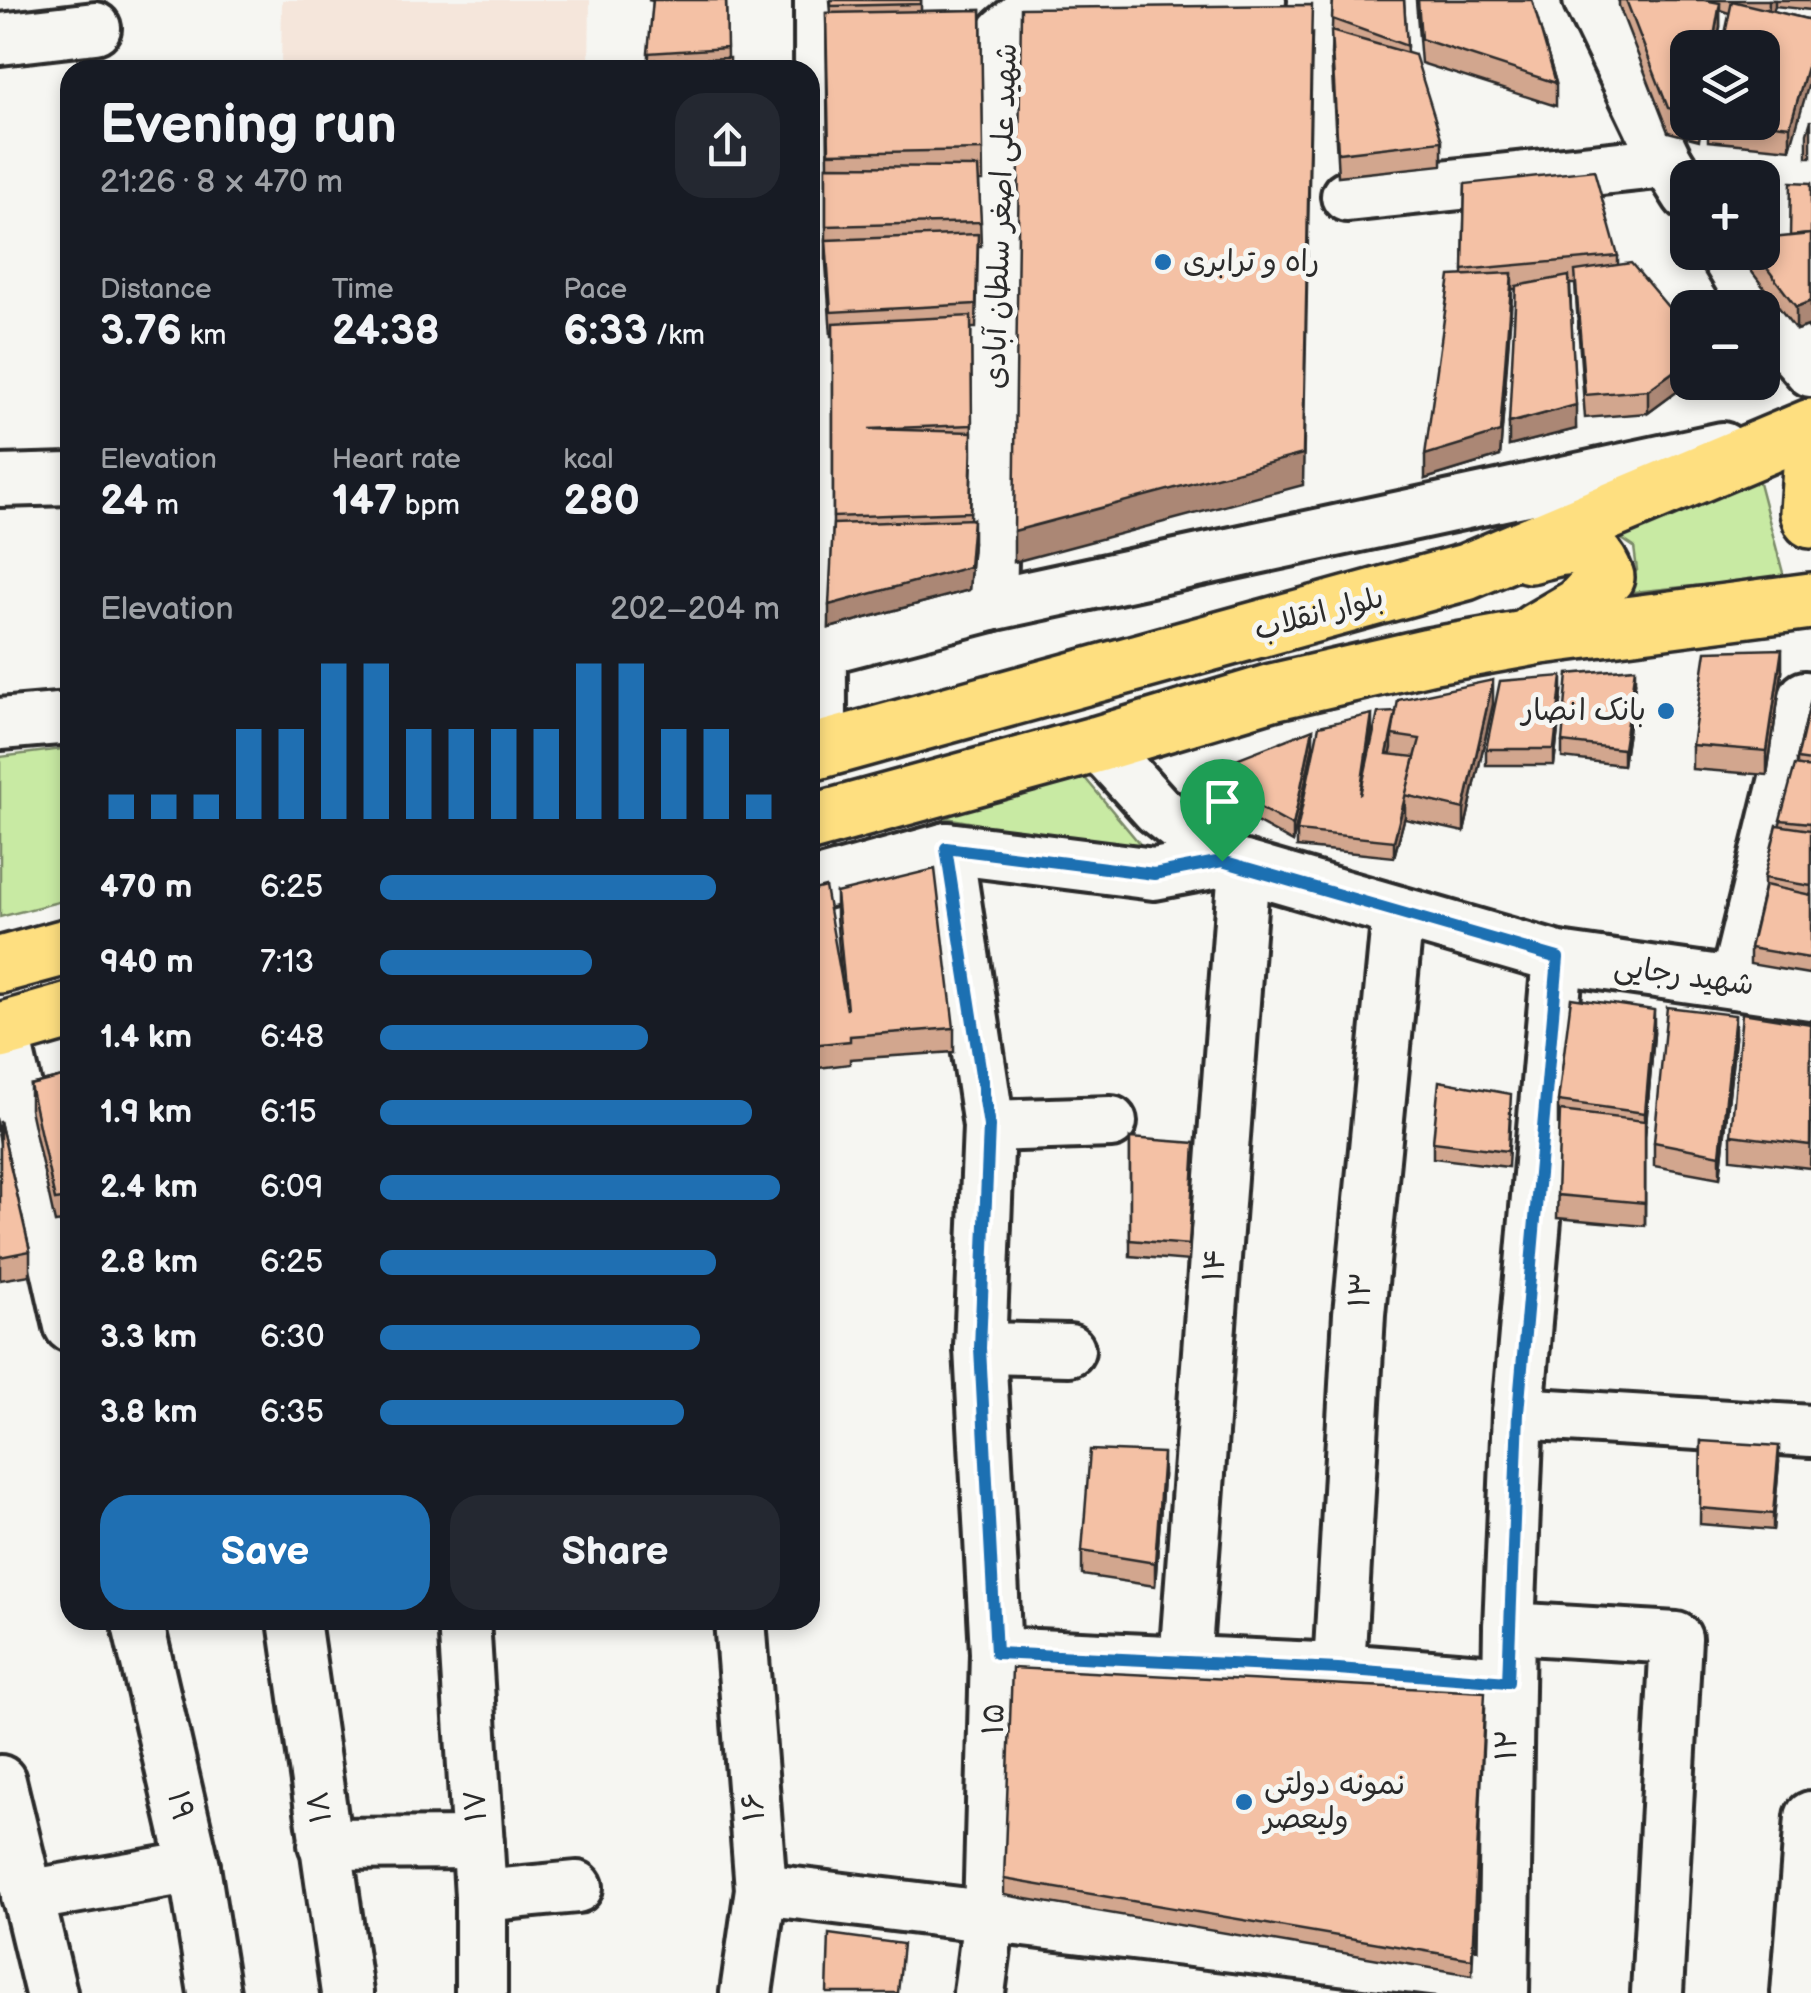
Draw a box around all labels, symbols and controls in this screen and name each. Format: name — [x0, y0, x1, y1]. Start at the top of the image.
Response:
map controls — [1670, 30, 1780, 400]
button: layers — [1670, 30, 1780, 140]
street label: شهید علی اصغر سلطان آبادی — [977, 42, 1025, 390]
text: Evening run — [100, 92, 397, 159]
button: share — [675, 93, 780, 198]
button: + — [1670, 160, 1780, 270]
text: 21:26 · 8 × 470 m — [100, 163, 343, 202]
place label: راه و ترابری — [1183, 244, 1319, 280]
marker: راه و ترابری — [1152, 251, 1174, 273]
text: Distance — [100, 273, 212, 306]
text: Time — [332, 273, 394, 306]
text: Pace — [563, 273, 627, 306]
button: − — [1670, 290, 1780, 400]
text: 3.76 — [100, 306, 182, 357]
text: 24:38 — [332, 306, 440, 357]
text: 6:33 — [563, 306, 648, 357]
text: km — [182, 319, 227, 352]
text: /km — [648, 319, 705, 352]
text: Elevation — [100, 443, 217, 476]
text: Heart rate — [332, 443, 461, 476]
text: kcal — [563, 443, 614, 476]
text: 24 — [100, 476, 148, 527]
text: 147 — [332, 476, 397, 527]
text: 280 — [563, 476, 640, 527]
text: m — [148, 489, 179, 522]
text: bpm — [397, 489, 460, 522]
street label: بلوار انقلاب — [1250, 579, 1388, 649]
text: Elevation — [100, 590, 233, 629]
text: 202–204 m — [610, 590, 780, 629]
place label: بانک انصار — [1519, 693, 1646, 729]
marker: بانک انصار — [1655, 700, 1677, 722]
pin — [1180, 759, 1265, 862]
icon: arrive — [1195, 774, 1250, 829]
text: 470 m — [100, 868, 192, 907]
text: 6:25 — [260, 868, 323, 907]
text: 940 m — [100, 943, 193, 982]
text: 7:13 — [260, 943, 314, 982]
street label: شهید رجایی — [1612, 948, 1756, 1004]
text: 1.4 km — [100, 1018, 192, 1057]
text: 6:48 — [260, 1018, 324, 1057]
text: 1.9 km — [100, 1093, 192, 1132]
text: 6:15 — [260, 1093, 317, 1132]
text: 2.4 km — [100, 1168, 198, 1207]
text: 6:09 — [260, 1168, 323, 1207]
text: 2.8 km — [100, 1243, 198, 1282]
text: 6:25 — [260, 1243, 323, 1282]
street label: ۱۴ — [1196, 1247, 1234, 1283]
street label: ۱۳ — [1342, 1271, 1380, 1309]
text: 3.3 km — [100, 1318, 197, 1357]
text: 6:30 — [260, 1318, 325, 1357]
text: 3.8 km — [100, 1393, 198, 1432]
text: 6:35 — [260, 1393, 324, 1432]
button: Save — [100, 1495, 430, 1610]
button: Share — [450, 1495, 780, 1610]
street label: ۱۵ — [975, 1703, 1013, 1735]
street label: ۱۲ — [1489, 1729, 1525, 1761]
place label: نمونه دولتی ولیعصر — [1261, 1767, 1407, 1837]
street label: ۱۹ — [159, 1787, 201, 1825]
street label: ۱۸ — [300, 1789, 340, 1825]
street label: ۱۷ — [457, 1789, 495, 1823]
street label: ۱۶ — [735, 1791, 773, 1823]
marker: نمونه دولتی ولیعصر — [1233, 1791, 1255, 1813]

